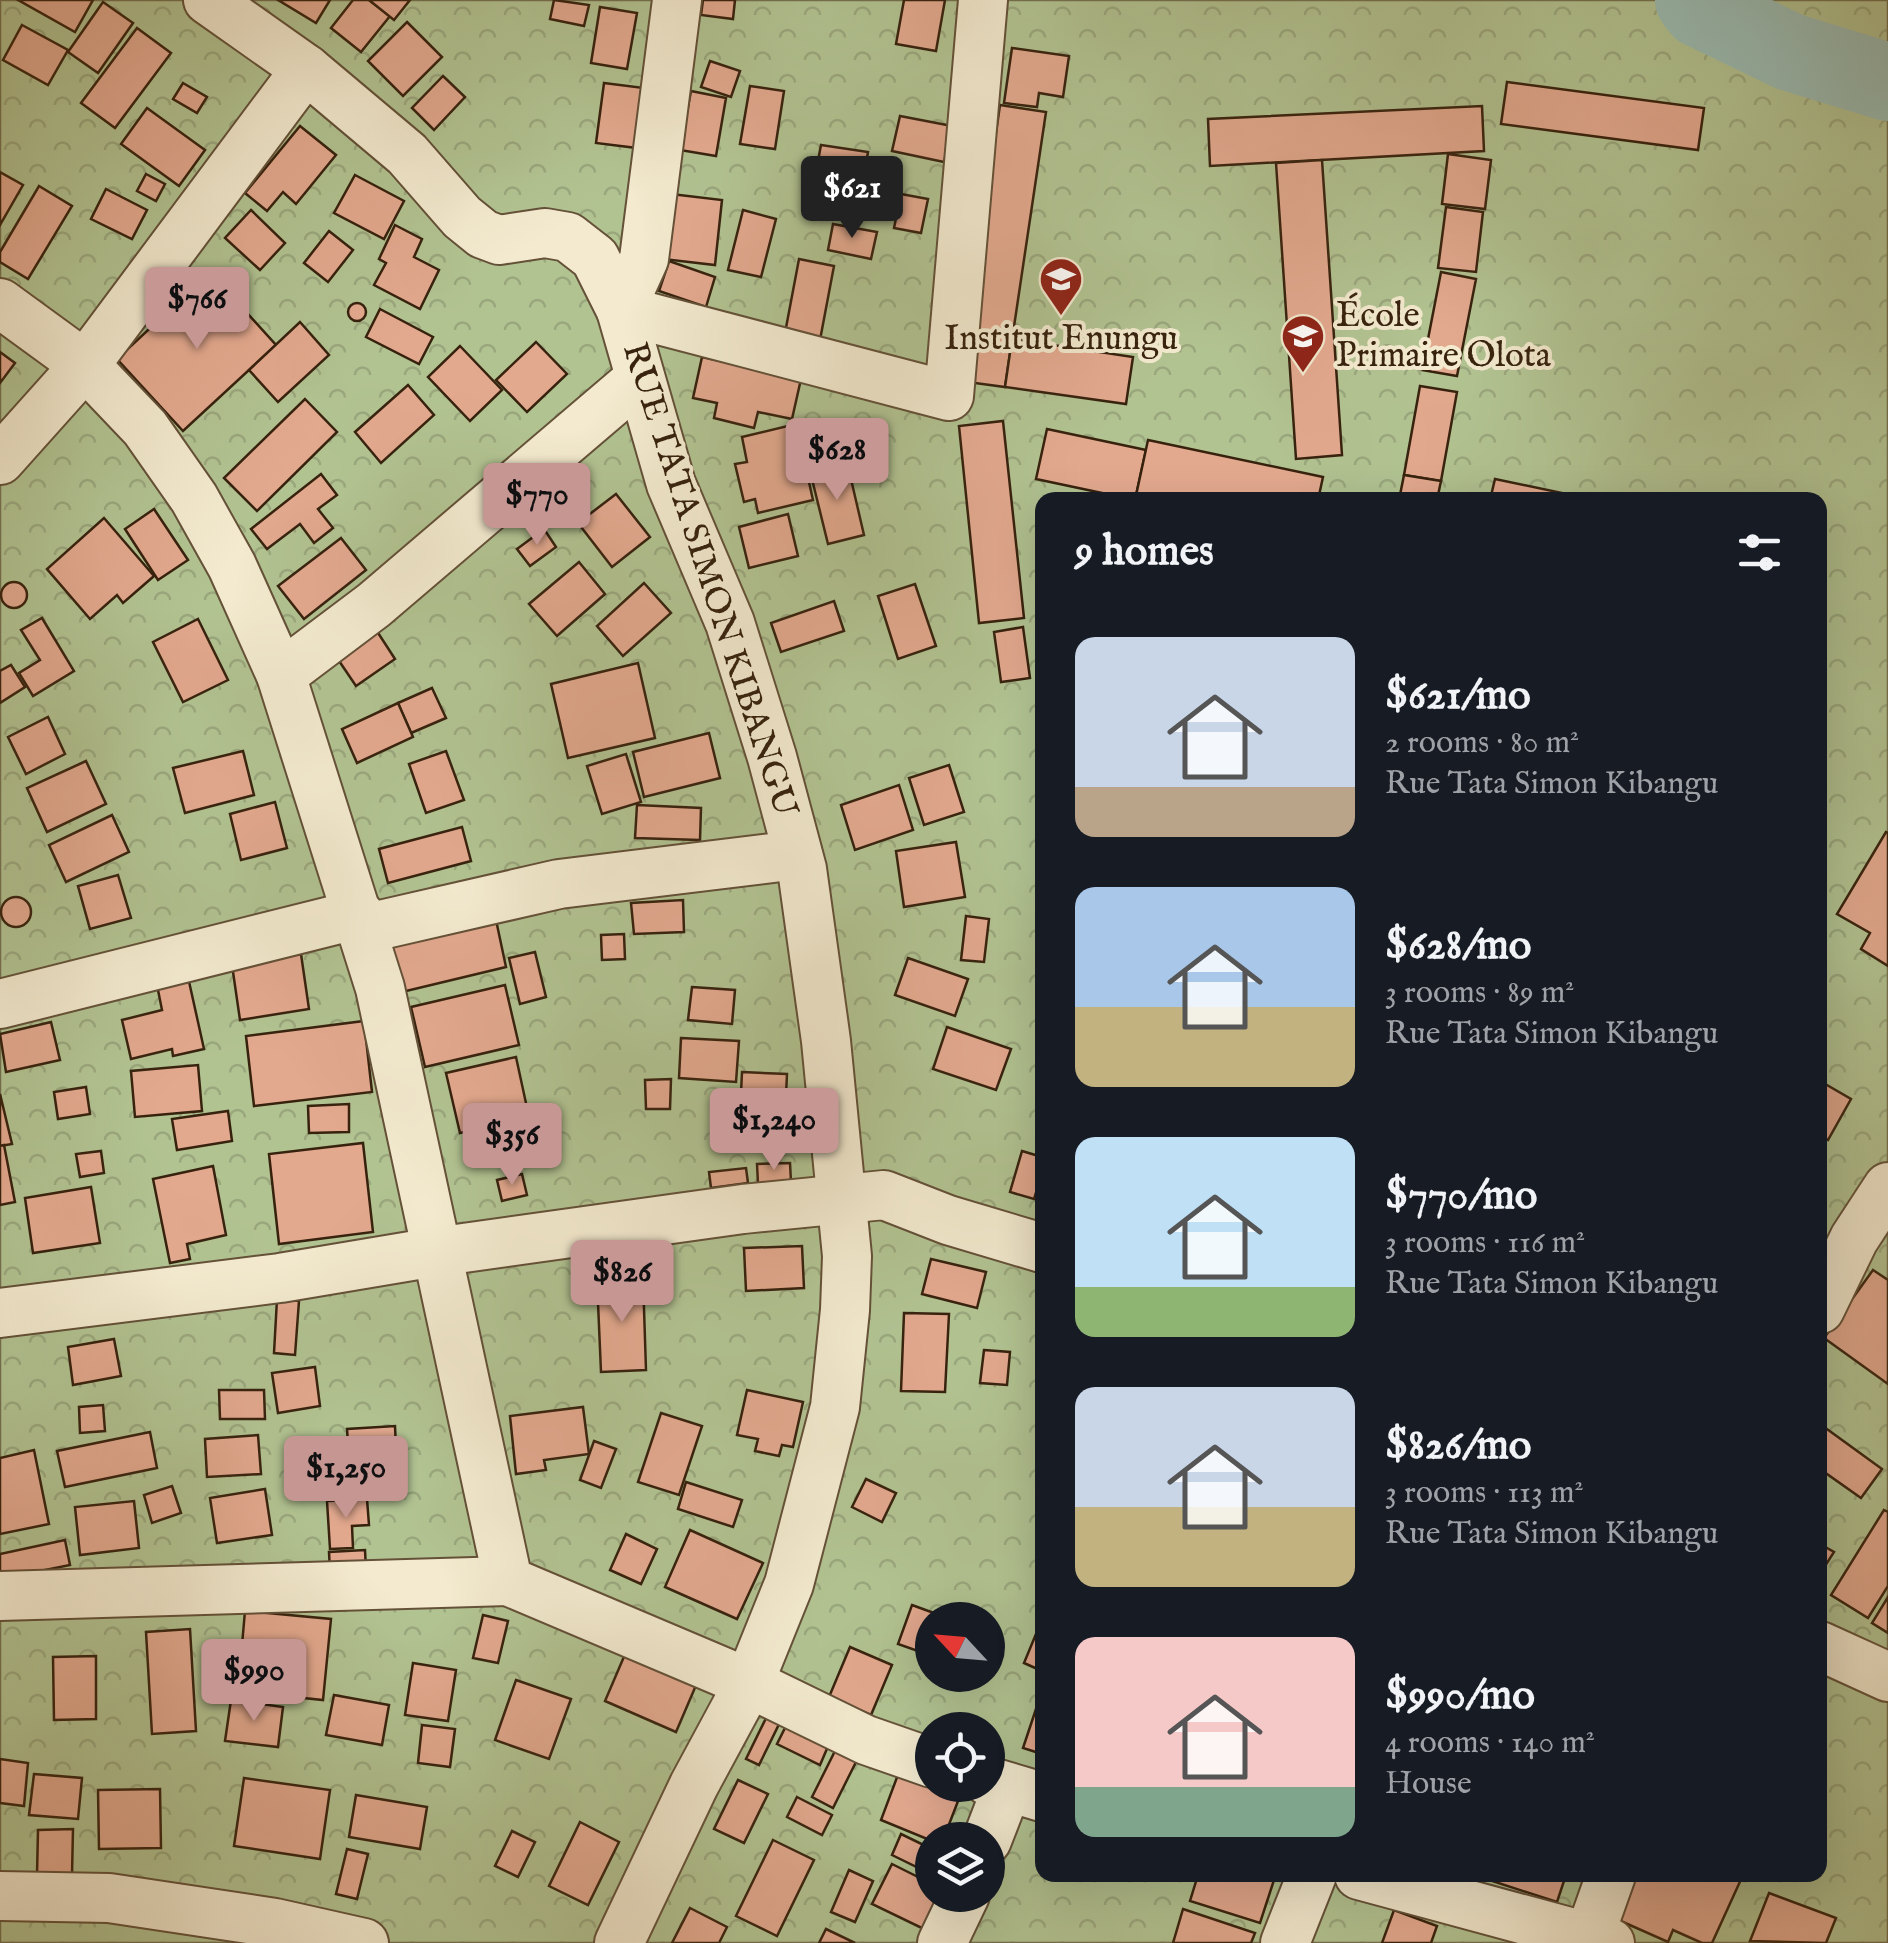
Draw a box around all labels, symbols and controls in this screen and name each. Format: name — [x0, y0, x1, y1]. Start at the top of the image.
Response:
pin: $621 — [793, 156, 911, 241]
text: $621 — [823, 168, 881, 209]
school or university icon: Institut Enungu — [1038, 256, 1084, 317]
pin: $766 — [138, 267, 256, 352]
text: $766 — [167, 279, 227, 320]
place label: École Primaire Olota — [1336, 292, 1552, 379]
school or university icon: École Primaire Olota — [1280, 313, 1326, 374]
place label: Institut Enungu — [944, 317, 1178, 362]
street label: RUE TATA SIMON KIBANGU — [611, 337, 807, 823]
pin: $628 — [778, 418, 896, 503]
text: $628 — [808, 430, 866, 471]
pin: $770 — [478, 463, 596, 548]
text: $770 — [505, 475, 569, 516]
icon: filters — [1732, 525, 1787, 580]
text: 9 homes — [1075, 526, 1214, 579]
text: $621/mo — [1385, 670, 1531, 723]
icon: home — [1155, 677, 1275, 797]
text: 2 rooms · 80 m² — [1385, 723, 1579, 764]
text: Rue Tata Simon Kibangu — [1385, 764, 1718, 805]
text: $628/mo — [1385, 920, 1531, 973]
icon: home — [1155, 927, 1275, 1047]
text: 3 rooms · 89 m² — [1385, 973, 1574, 1014]
text: Rue Tata Simon Kibangu — [1385, 1014, 1718, 1055]
pin: $1,240 — [693, 1088, 855, 1173]
text: $1,240 — [732, 1100, 816, 1141]
pin: $356 — [453, 1103, 571, 1188]
text: $356 — [485, 1115, 539, 1156]
text: $770/mo — [1385, 1170, 1537, 1223]
icon: home — [1155, 1177, 1275, 1297]
text: 3 rooms · 116 m² — [1385, 1223, 1585, 1264]
pin: $826 — [563, 1240, 681, 1325]
text: $826 — [593, 1252, 651, 1293]
text: Rue Tata Simon Kibangu — [1385, 1264, 1718, 1305]
text: $826/mo — [1385, 1420, 1531, 1473]
icon: home — [1155, 1427, 1275, 1547]
pin: $1,250 — [265, 1436, 427, 1521]
text: $1,250 — [306, 1448, 386, 1489]
text: 3 rooms · 113 m² — [1385, 1473, 1584, 1514]
text: Rue Tata Simon Kibangu — [1385, 1514, 1718, 1555]
north arrow — [915, 1602, 1005, 1692]
map controls — [915, 1602, 1005, 1912]
pin: $990 — [195, 1639, 313, 1724]
text: $990 — [223, 1651, 285, 1692]
text: $990/mo — [1385, 1670, 1535, 1723]
icon: home — [1155, 1677, 1275, 1797]
button: locate — [915, 1712, 1005, 1802]
text: 4 rooms · 140 m² — [1385, 1723, 1595, 1764]
text: House — [1385, 1764, 1472, 1805]
button: layers — [915, 1822, 1005, 1912]

